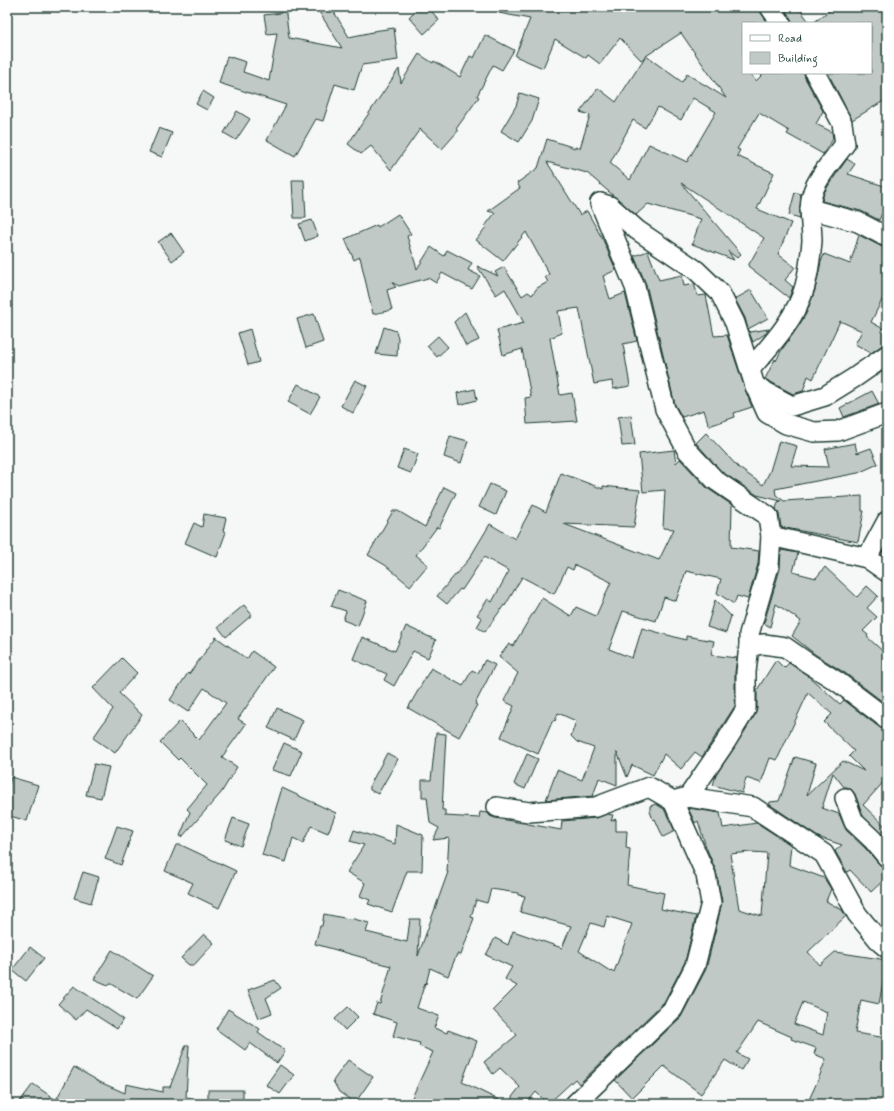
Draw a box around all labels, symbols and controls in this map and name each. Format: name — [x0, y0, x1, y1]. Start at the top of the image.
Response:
legend — [742, 22, 872, 74]
text: Road — [778, 31, 802, 47]
text: Building — [778, 51, 818, 68]

